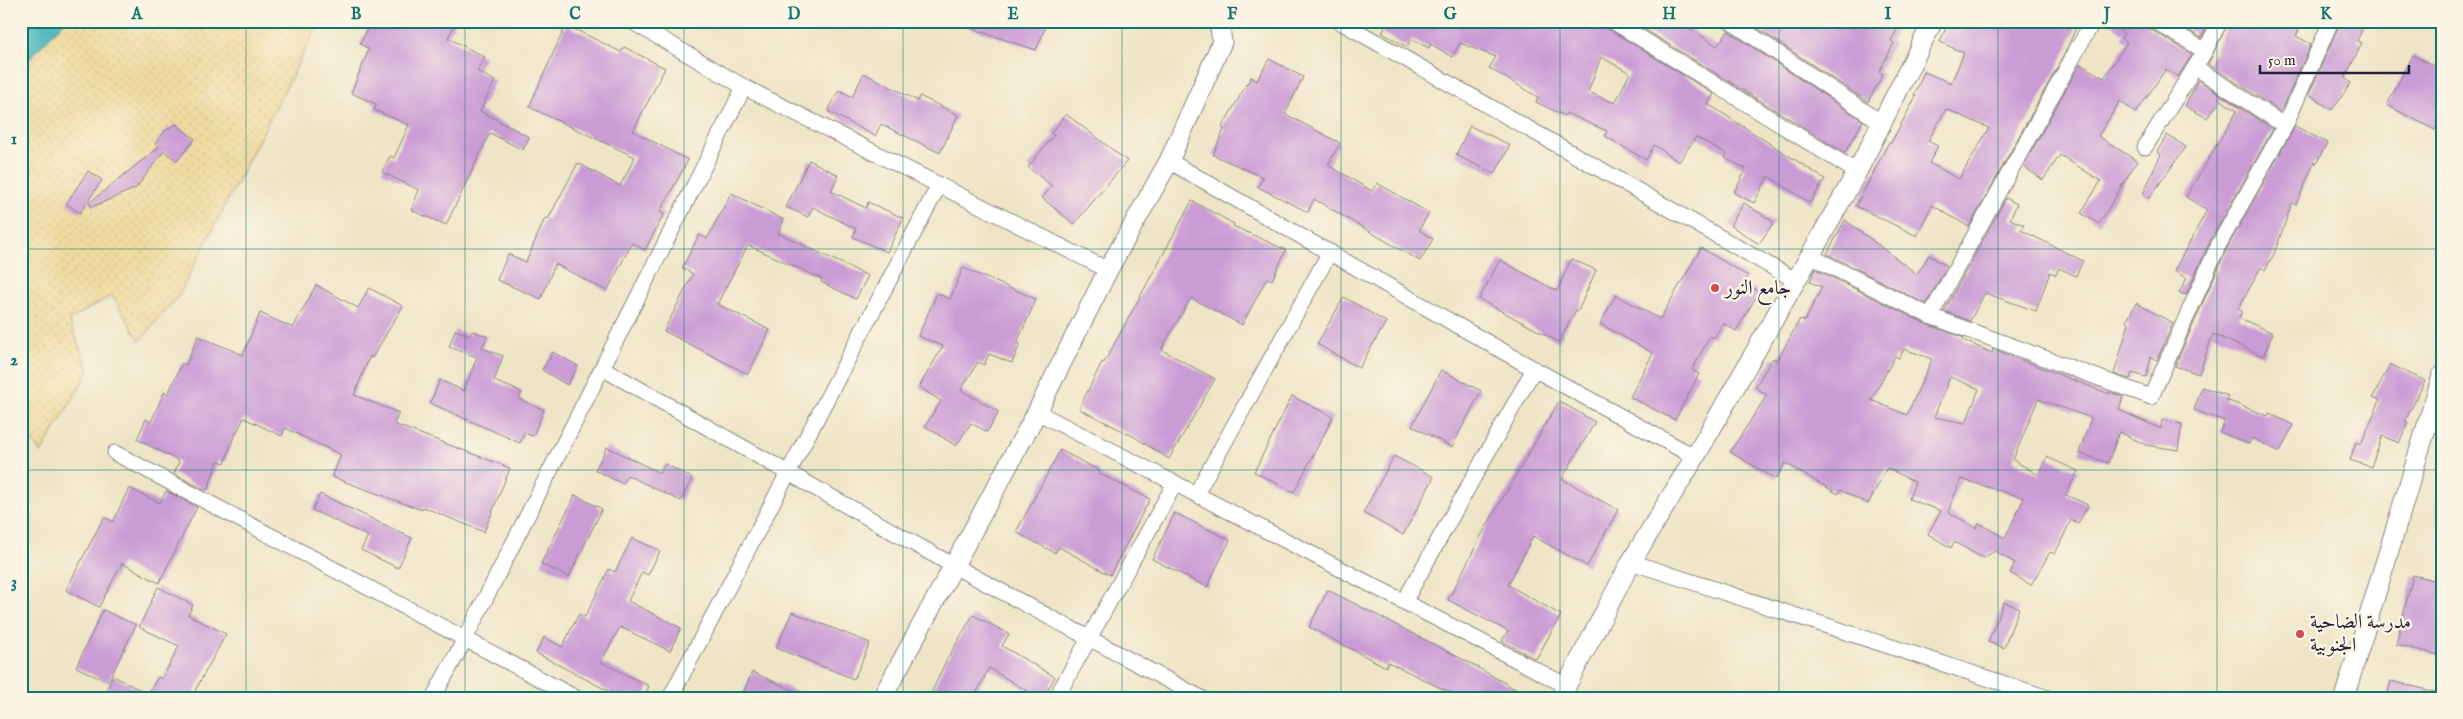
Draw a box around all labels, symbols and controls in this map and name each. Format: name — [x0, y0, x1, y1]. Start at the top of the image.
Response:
text: A — [131, 5, 144, 25]
text: B — [351, 5, 362, 25]
text: C — [569, 5, 581, 25]
text: D — [788, 5, 801, 25]
text: E — [1007, 5, 1019, 25]
text: F — [1227, 5, 1238, 25]
text: G — [1444, 5, 1457, 25]
text: H — [1662, 5, 1676, 25]
text: I — [1885, 5, 1892, 25]
text: J — [2102, 5, 2111, 25]
text: K — [2320, 5, 2333, 25]
scale bar — [2260, 42, 2409, 74]
text: 50 m — [2268, 51, 2296, 70]
text: 1 — [11, 130, 17, 150]
place label: جامع النور — [1723, 276, 1791, 305]
marker: جامع النور — [1709, 282, 1721, 294]
text: 2 — [10, 351, 18, 371]
text: 3 — [11, 573, 17, 593]
place label: مدرسة الضاحية الجنوبية — [2310, 610, 2411, 658]
marker: مدرسة الضاحية الجنوبية — [2294, 628, 2306, 640]

